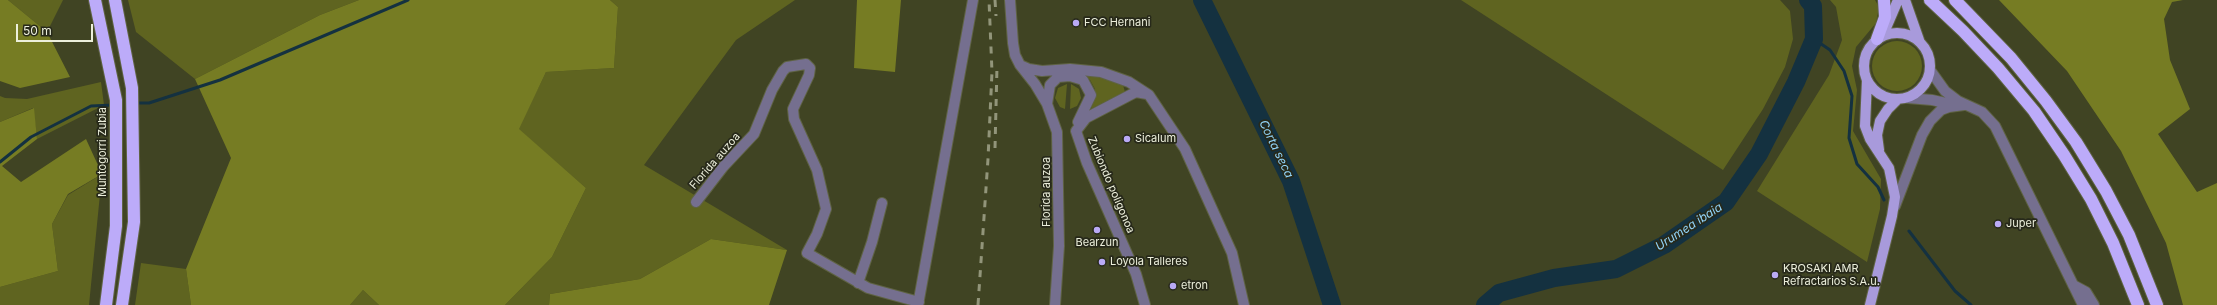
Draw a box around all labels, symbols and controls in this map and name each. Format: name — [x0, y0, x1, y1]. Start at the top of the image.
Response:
scale bar — [18, 16, 95, 42]
place label: FCC Hernani — [1084, 16, 1150, 30]
marker: FCC Hernani — [1071, 18, 1081, 28]
text: 50 m — [23, 23, 52, 38]
street label: Muntogorri Zubia — [96, 107, 110, 197]
water label: Corta seca — [1256, 118, 1296, 180]
street label: Florida auzoa — [687, 130, 743, 192]
place label: Sicalum — [1135, 132, 1176, 146]
marker: Sicalum — [1122, 134, 1132, 144]
street label: Zubiondo poligonoa — [1085, 135, 1137, 235]
street label: Florida auzoa — [1040, 157, 1054, 227]
water label: Urumea ibaia — [1653, 200, 1725, 254]
place label: Juper — [2006, 217, 2036, 231]
marker: Juper — [1993, 219, 2003, 229]
marker: Bearzun — [1092, 225, 1102, 235]
place label: Bearzun — [1075, 236, 1119, 250]
place label: Loyola Talleres — [1110, 255, 1187, 269]
marker: Loyola Talleres — [1097, 257, 1107, 267]
place label: KROSAKI AMR Refractarios S.A.u. — [1783, 262, 1880, 288]
marker: KROSAKI AMR Refractarios S.A.u. — [1770, 270, 1780, 280]
place label: etron — [1181, 279, 1208, 293]
marker: etron — [1168, 281, 1178, 291]

